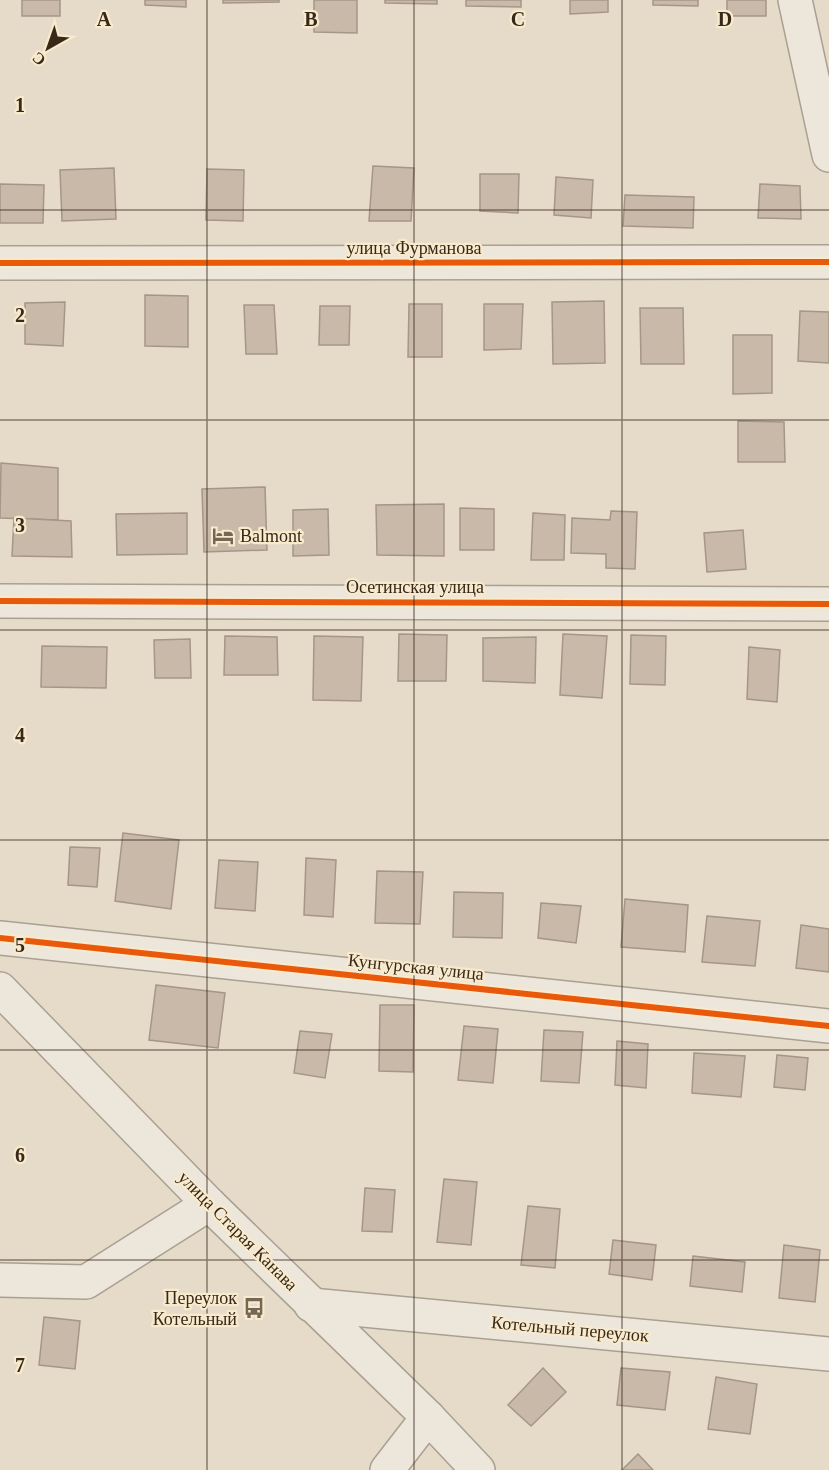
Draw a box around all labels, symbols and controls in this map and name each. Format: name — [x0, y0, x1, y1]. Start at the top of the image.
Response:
text: A — [97, 8, 112, 30]
text: B — [304, 8, 318, 30]
text: C — [511, 8, 525, 30]
text: D — [718, 8, 732, 30]
north arrow — [18, 18, 78, 78]
text: С — [29, 49, 49, 69]
text: 1 — [15, 94, 25, 116]
street label: улица Фурманова — [346, 238, 482, 258]
text: 2 — [15, 304, 25, 326]
text: 3 — [15, 514, 25, 536]
hotel icon: Balmont — [211, 524, 235, 548]
place label: Balmont — [240, 526, 302, 546]
street label: Осетинская улица — [346, 577, 484, 597]
text: 4 — [15, 724, 25, 746]
text: 5 — [15, 934, 25, 956]
street label: Кунгурская улица — [347, 950, 485, 984]
text: 6 — [15, 1144, 25, 1166]
street label: улица Старая Канава — [174, 1167, 302, 1295]
place label: Переулок Котельный — [153, 1288, 237, 1329]
bus stop icon: Переулок Котельный — [242, 1296, 266, 1320]
street label: Котельный переулок — [490, 1312, 650, 1346]
text: 7 — [15, 1354, 25, 1376]

